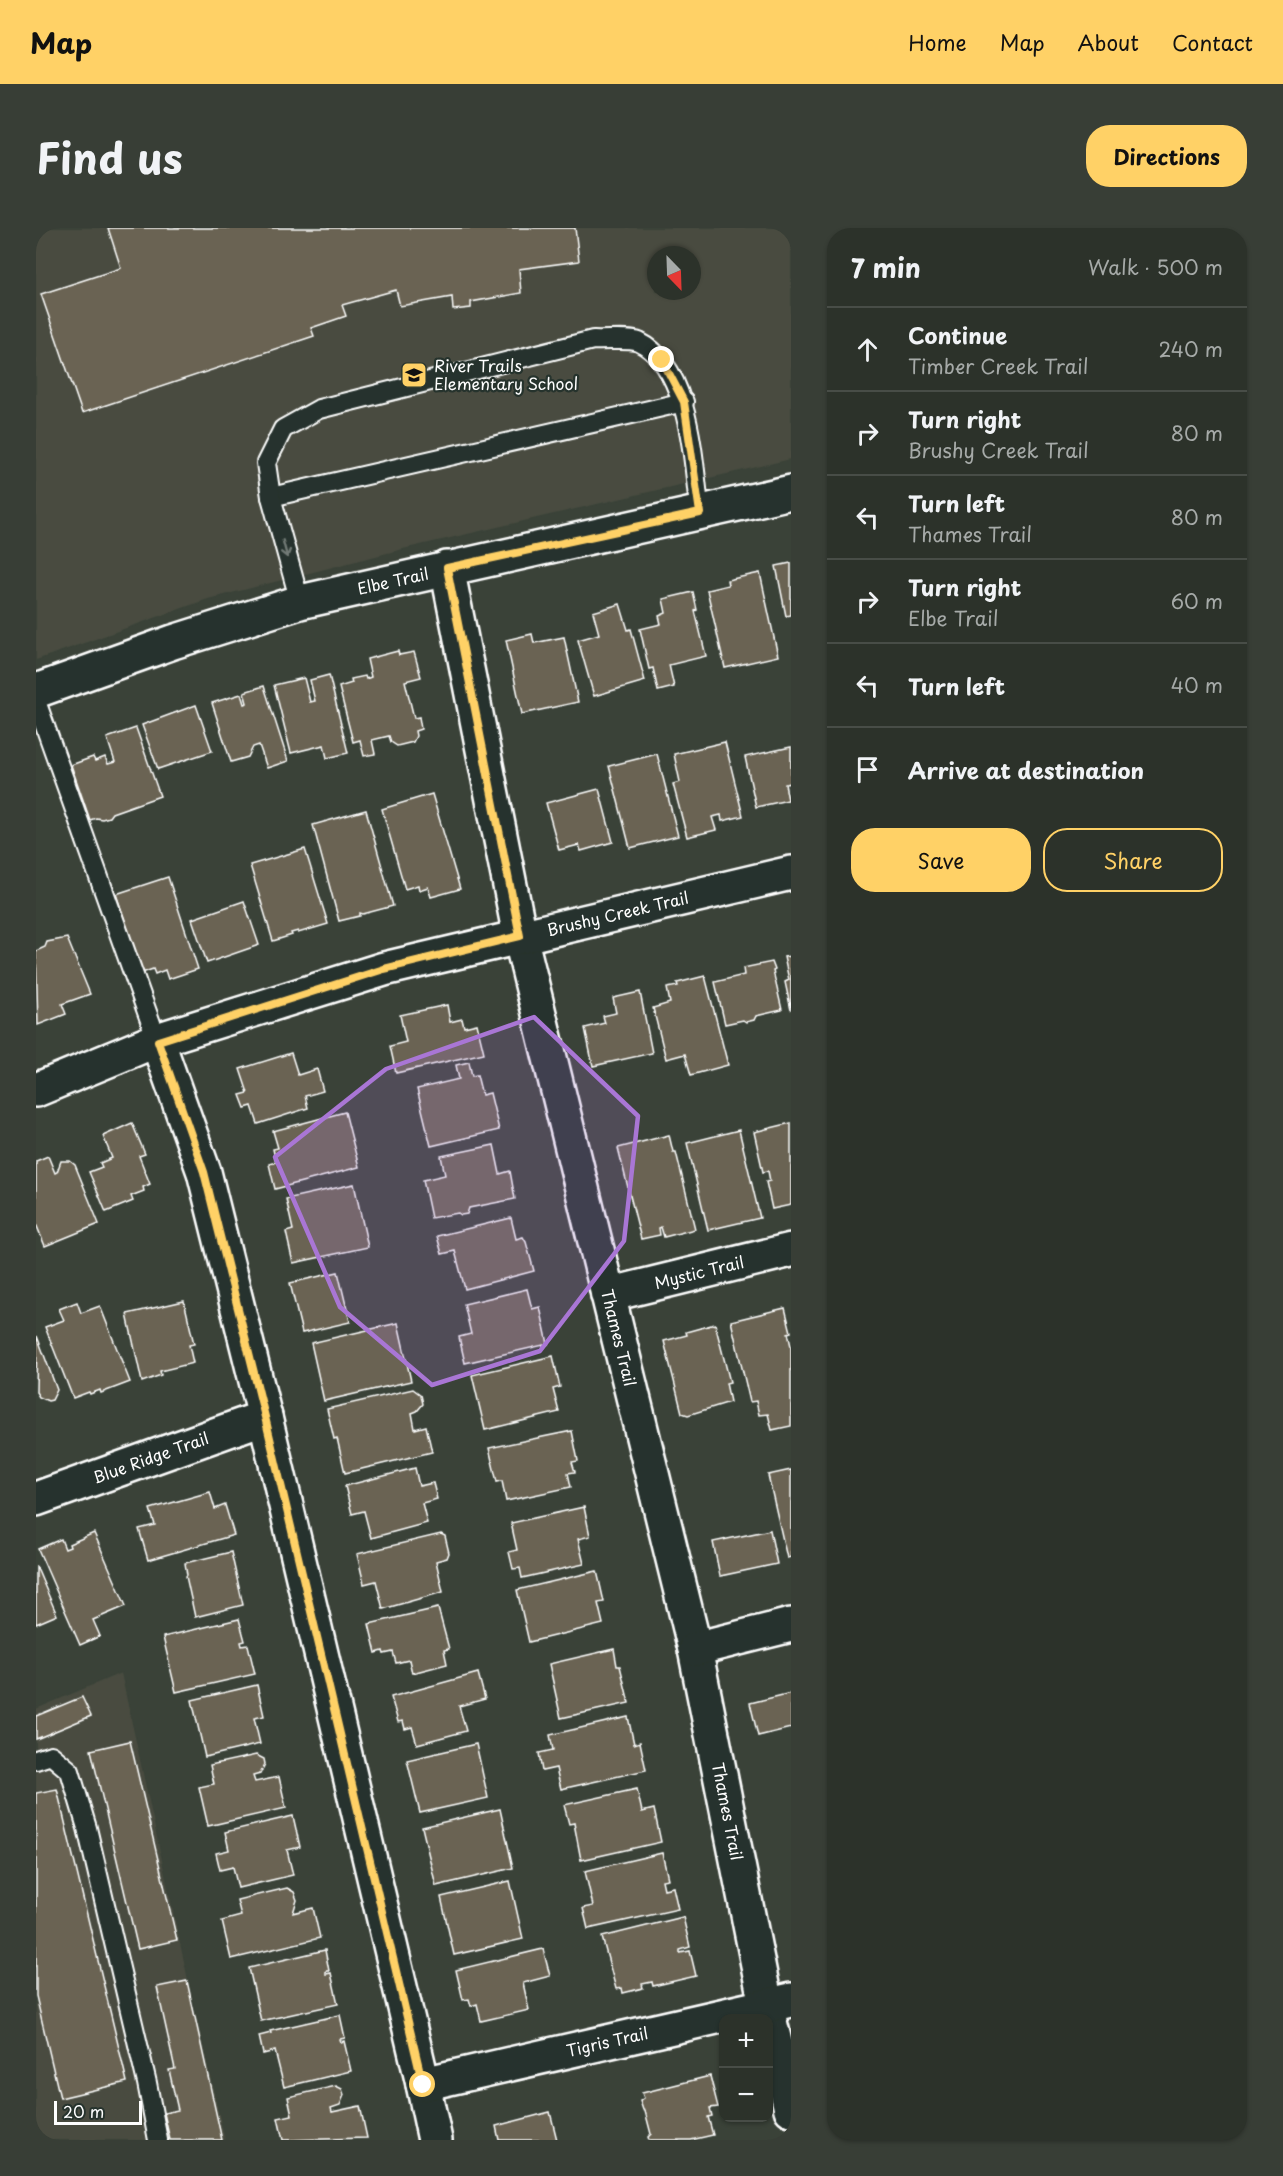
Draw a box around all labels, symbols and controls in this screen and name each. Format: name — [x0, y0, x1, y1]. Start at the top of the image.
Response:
text: Map — [30, 21, 92, 64]
text: Home — [908, 26, 967, 58]
text: Map — [1000, 26, 1045, 58]
text: About — [1078, 26, 1139, 58]
text: Contact — [1172, 26, 1253, 58]
text: Find us — [36, 125, 183, 188]
button: Directions — [1086, 125, 1247, 187]
north arrow — [647, 246, 701, 300]
text: 7 min — [851, 248, 921, 287]
text: Walk · 500 m — [1088, 252, 1223, 282]
text: Continue — [908, 318, 1007, 351]
icon: ahead — [851, 333, 884, 366]
text: 240 m — [1158, 334, 1223, 364]
route end — [648, 346, 674, 372]
text: Timber Creek Trail — [908, 351, 1088, 381]
place label: River Trails Elementary School — [434, 353, 578, 395]
school or university icon: River Trails Elementary School — [399, 360, 429, 390]
text: Turn right — [908, 402, 1021, 435]
icon: right — [851, 417, 884, 450]
text: 80 m — [1171, 418, 1223, 448]
text: Brushy Creek Trail — [908, 435, 1089, 465]
text: Turn left — [908, 486, 1005, 519]
icon: left — [851, 501, 884, 534]
text: 80 m — [1171, 502, 1223, 532]
text: Thames Trail — [908, 519, 1032, 549]
one-way arrow — [280, 540, 291, 559]
street label: Elbe Trail — [355, 561, 431, 600]
text: Turn right — [908, 570, 1021, 603]
icon: right — [851, 585, 884, 618]
text: 60 m — [1171, 586, 1223, 616]
text: Elbe Trail — [908, 603, 999, 633]
icon: left — [851, 669, 884, 702]
text: Turn left — [908, 669, 1005, 702]
text: 40 m — [1171, 670, 1223, 700]
icon: arrive — [851, 753, 884, 786]
text: Arrive at destination — [908, 753, 1144, 786]
button: Save — [851, 828, 1031, 892]
button: Share — [1043, 828, 1223, 892]
street label: Brushy Creek Trail — [544, 885, 691, 941]
street label: Mystic Trail — [652, 1249, 746, 1294]
street label: Thames Trail — [596, 1287, 643, 1389]
street label: Blue Ridge Trail — [89, 1425, 212, 1489]
street label: Thames Trail — [707, 1760, 750, 1862]
map controls — [719, 2014, 773, 2122]
button: + — [719, 2014, 773, 2068]
street label: Tigris Trail — [564, 2020, 650, 2062]
button: − — [719, 2068, 773, 2122]
route start — [409, 2071, 435, 2097]
scale bar — [54, 2098, 142, 2126]
text: 20 m — [63, 2099, 104, 2123]

